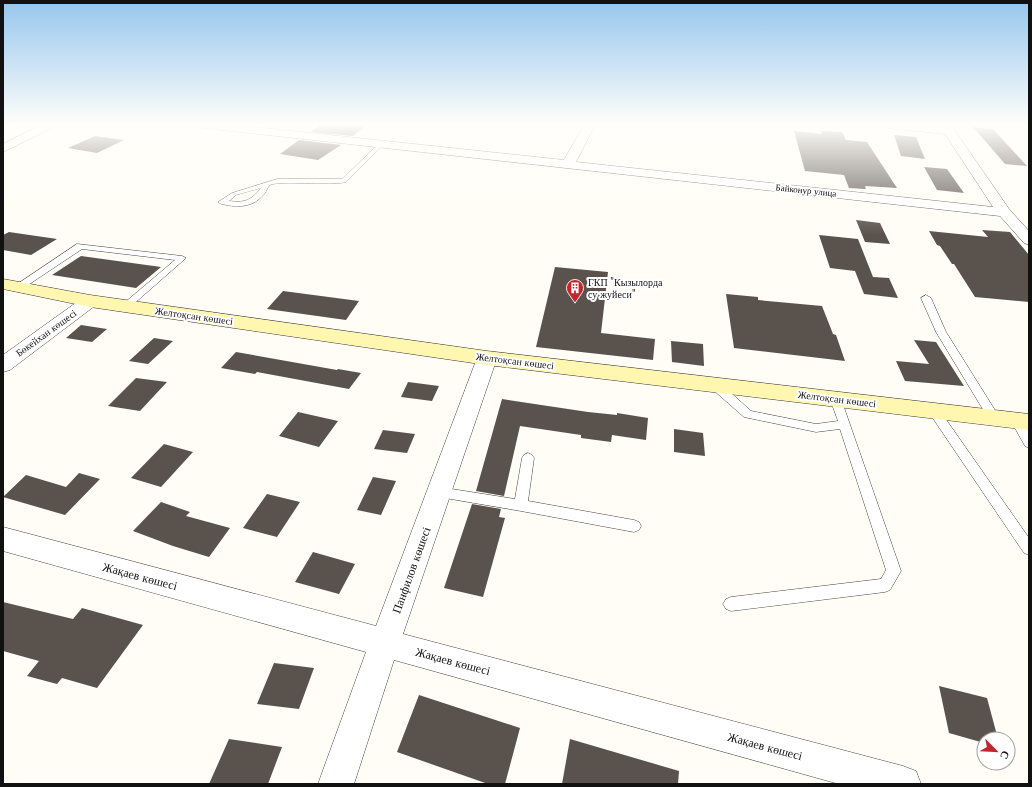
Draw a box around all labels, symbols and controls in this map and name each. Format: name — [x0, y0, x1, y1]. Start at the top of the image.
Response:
street label: Байконур улица — [775, 181, 837, 199]
place label: ГКП "Кызылорда су жуйеси" — [588, 276, 663, 301]
building icon: ГКП "Кызылорда су жуйеси" — [565, 278, 585, 303]
street label: Желтоқсан көшесі — [154, 304, 234, 328]
street label: Бөкейхан көшесі — [13, 306, 79, 359]
street label: Желтоқсан көшесі — [475, 350, 555, 372]
street label: Желтоқсан көшесі — [797, 388, 877, 410]
street label: Панфилов көшесі — [388, 524, 434, 615]
street label: Жақаев көшесі — [101, 559, 180, 593]
street label: Жақаев көшесі — [414, 644, 493, 678]
street label: Жақаев көшесі — [726, 729, 805, 763]
north arrow — [976, 731, 1016, 771]
text: С — [997, 749, 1013, 762]

